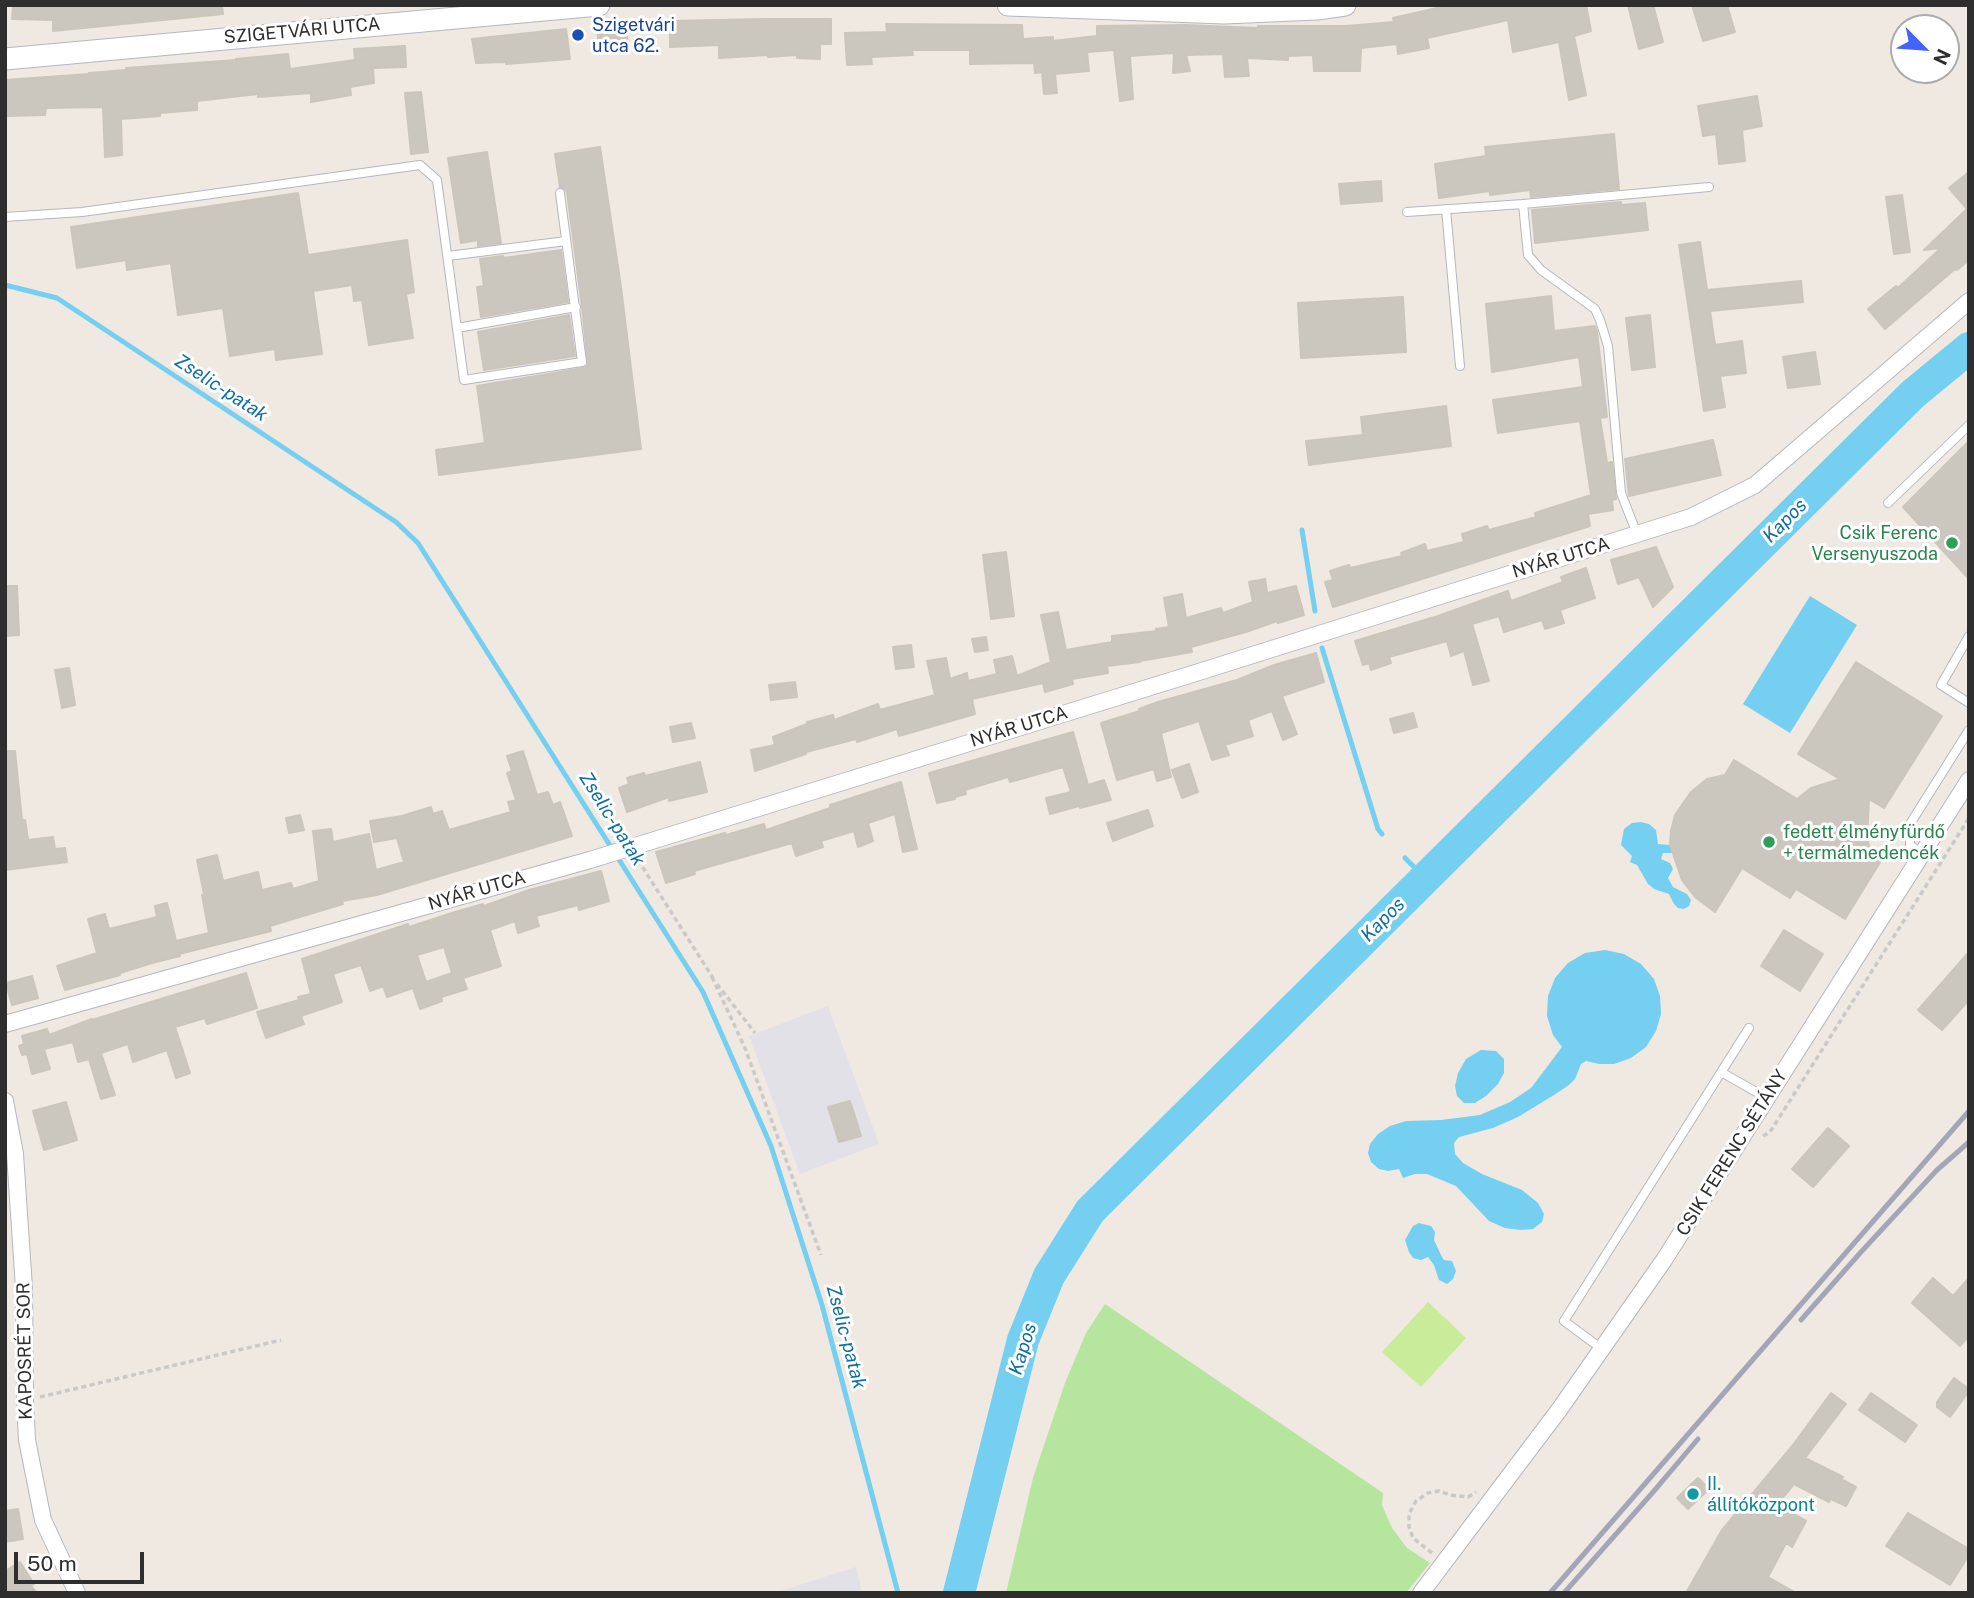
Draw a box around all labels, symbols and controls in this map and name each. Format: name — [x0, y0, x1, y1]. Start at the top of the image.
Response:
street label: SZIGETVÁRI UTCA — [223, 13, 381, 49]
place label: Szigetvári utca 62. — [592, 14, 675, 56]
north arrow — [1890, 14, 1960, 84]
marker: Szigetvári utca 62. — [570, 27, 586, 43]
text: N — [1929, 46, 1955, 68]
water label: Zselic-patak — [170, 349, 272, 427]
water label: Kapos — [1758, 494, 1812, 548]
place label: Csik Ferenc Versenyuszoda — [1812, 522, 1938, 564]
street label: NYÁR UTCA — [1510, 533, 1612, 583]
marker: Csik Ferenc Versenyuszoda — [1944, 535, 1960, 551]
street label: NYÁR UTCA — [968, 702, 1070, 752]
water label: Zselic-patak — [574, 768, 650, 870]
place label: fedett élményfürdő + termálmedencék — [1783, 821, 1945, 864]
marker: fedett élményfürdő + termálmedencék — [1761, 834, 1777, 850]
street label: NYÁR UTCA — [426, 867, 528, 915]
water label: Kapos — [1356, 893, 1410, 947]
street label: CSIK FERENC SÉTÁNY — [1672, 1066, 1792, 1240]
street label: KAPOSRÉT SOR — [13, 1282, 37, 1420]
water label: Zselic-patak — [821, 1283, 871, 1391]
water label: Kapos — [1004, 1320, 1042, 1378]
place label: II. állítóközpont — [1707, 1473, 1815, 1516]
marker: II. állítóközpont — [1685, 1486, 1701, 1502]
scale bar — [18, 1538, 147, 1582]
text: 50 m — [27, 1551, 77, 1576]

